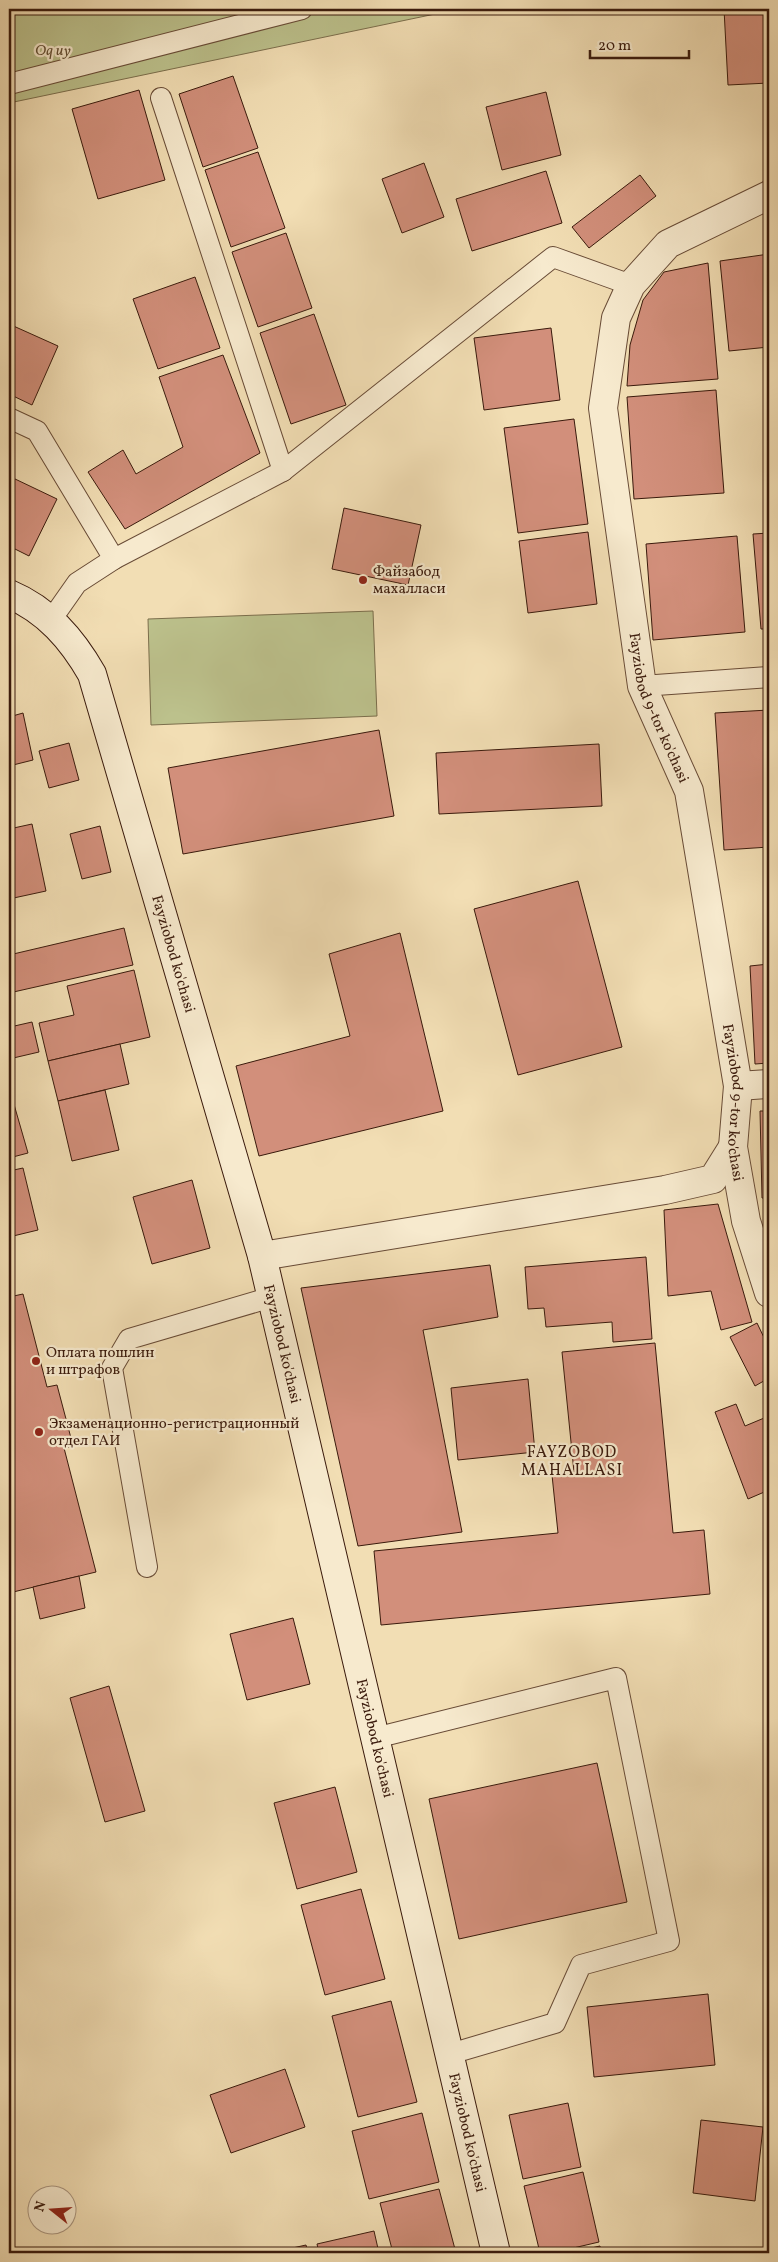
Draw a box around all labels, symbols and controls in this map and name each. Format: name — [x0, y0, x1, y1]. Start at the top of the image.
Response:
scale bar — [590, 28, 689, 60]
text: 20 m — [598, 36, 631, 57]
park label: Oq uy — [35, 41, 71, 62]
place label: Файзабод махалласи — [373, 562, 446, 600]
marker: Файзабод махалласи — [357, 574, 369, 586]
street label: Fayziobod 9-tor ko'chasi — [623, 632, 693, 787]
street label: Fayziobod ko'chasi — [145, 893, 199, 1016]
street label: Fayziobod 9-tor ko'chasi — [716, 1023, 748, 1183]
street label: Fayziobod ko'chasi — [257, 1283, 305, 1406]
place label: Оплата пошлин и штрафов — [46, 1343, 154, 1381]
marker: Оплата пошлин и штрафов — [30, 1355, 42, 1367]
place label: Экзаменационно-регистрационный отдел ГАИ — [49, 1414, 299, 1452]
marker: Экзаменационно-регистрационный отдел ГАИ — [33, 1426, 45, 1438]
district label: FAYZOBOD MAHALLASI — [521, 1442, 623, 1482]
street label: Fayziobod ko'chasi — [350, 1677, 398, 1800]
street label: Fayziobod ko'chasi — [442, 2071, 490, 2194]
north arrow — [28, 2184, 78, 2234]
text: N — [30, 2199, 52, 2214]

